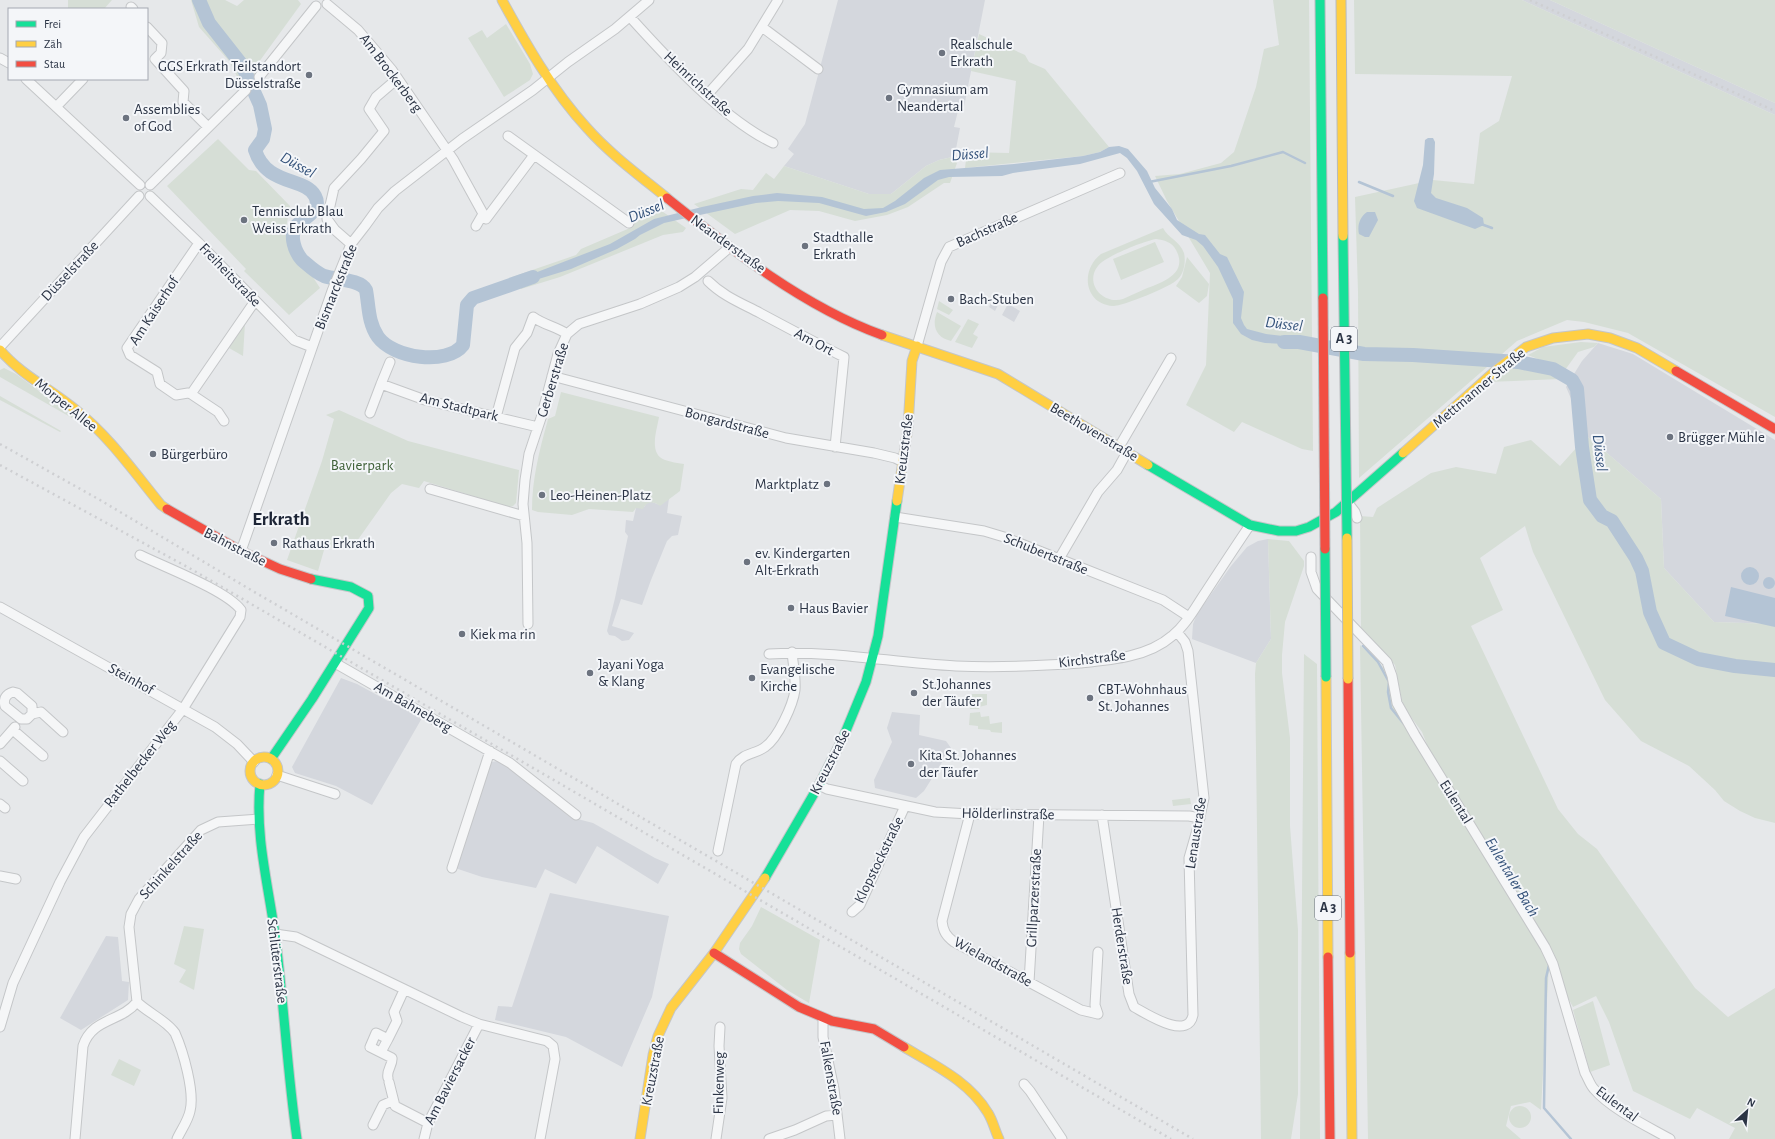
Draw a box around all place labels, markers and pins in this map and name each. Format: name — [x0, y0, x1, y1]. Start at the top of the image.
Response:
place label: Realschule Erkrath — [950, 37, 1013, 69]
marker: Realschule Erkrath — [937, 48, 947, 58]
place label: GGS Erkrath Teilstandort Düsselstraße — [158, 59, 301, 91]
marker: GGS Erkrath Teilstandort Düsselstraße — [304, 70, 314, 80]
place label: Gymnasium am Neandertal — [897, 82, 989, 114]
marker: Gymnasium am Neandertal — [884, 93, 894, 103]
place label: Assemblies of God — [134, 102, 200, 134]
marker: Assemblies of God — [121, 113, 131, 123]
place label: Tennisclub Blau Weiss Erkrath — [252, 204, 344, 236]
marker: Tennisclub Blau Weiss Erkrath — [239, 215, 249, 225]
place label: Stadthalle Erkrath — [813, 230, 873, 262]
marker: Stadthalle Erkrath — [800, 241, 810, 251]
place label: Bach-Stuben — [959, 292, 1034, 307]
marker: Bach-Stuben — [946, 294, 956, 304]
place label: Brügger Mühle — [1678, 430, 1765, 445]
marker: Brügger Mühle — [1665, 432, 1675, 442]
place label: Bürgerbüro — [161, 447, 228, 462]
marker: Bürgerbüro — [148, 449, 158, 459]
place label: Marktplatz — [755, 477, 819, 492]
marker: Marktplatz — [822, 479, 832, 489]
place label: Leo-Heinen-Platz — [550, 488, 651, 503]
marker: Leo-Heinen-Platz — [537, 490, 547, 500]
place label: Rathaus Erkrath — [282, 536, 375, 551]
marker: Rathaus Erkrath — [269, 538, 279, 548]
place label: ev. Kindergarten Alt-Erkrath — [755, 546, 850, 578]
marker: ev. Kindergarten Alt-Erkrath — [742, 557, 752, 567]
place label: Haus Bavier — [799, 601, 868, 616]
marker: Haus Bavier — [786, 603, 796, 613]
place label: Kiek ma rin — [470, 627, 536, 642]
marker: Kiek ma rin — [457, 629, 467, 639]
place label: Jayani Yoga & Klang — [598, 657, 664, 689]
place label: Evangelische Kirche — [760, 662, 835, 694]
marker: Jayani Yoga & Klang — [585, 668, 595, 678]
marker: Evangelische Kirche — [747, 673, 757, 683]
place label: St.Johannes der Täufer — [922, 677, 991, 709]
place label: CBT-Wohnhaus St. Johannes — [1098, 682, 1187, 714]
marker: St.Johannes der Täufer — [909, 688, 919, 698]
marker: CBT-Wohnhaus St. Johannes — [1085, 693, 1095, 703]
place label: Kita St. Johannes der Täufer — [919, 748, 1016, 780]
marker: Kita St. Johannes der Täufer — [906, 759, 916, 769]

